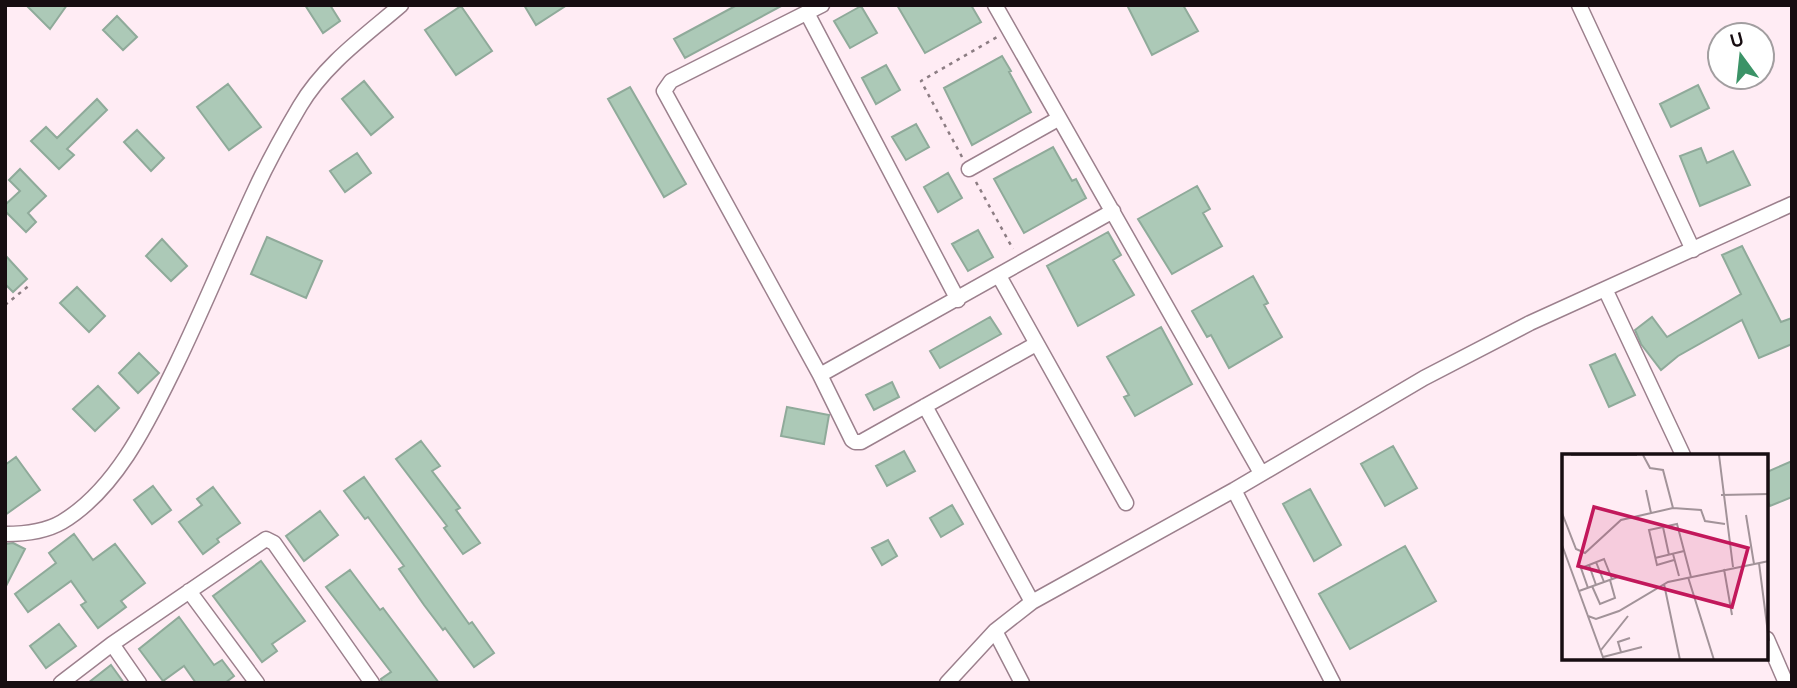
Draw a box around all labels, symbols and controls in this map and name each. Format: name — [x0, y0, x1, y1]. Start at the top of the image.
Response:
north arrow — [1706, 21, 1776, 91]
text: U — [1727, 28, 1747, 55]
inset map — [1562, 454, 1769, 660]

